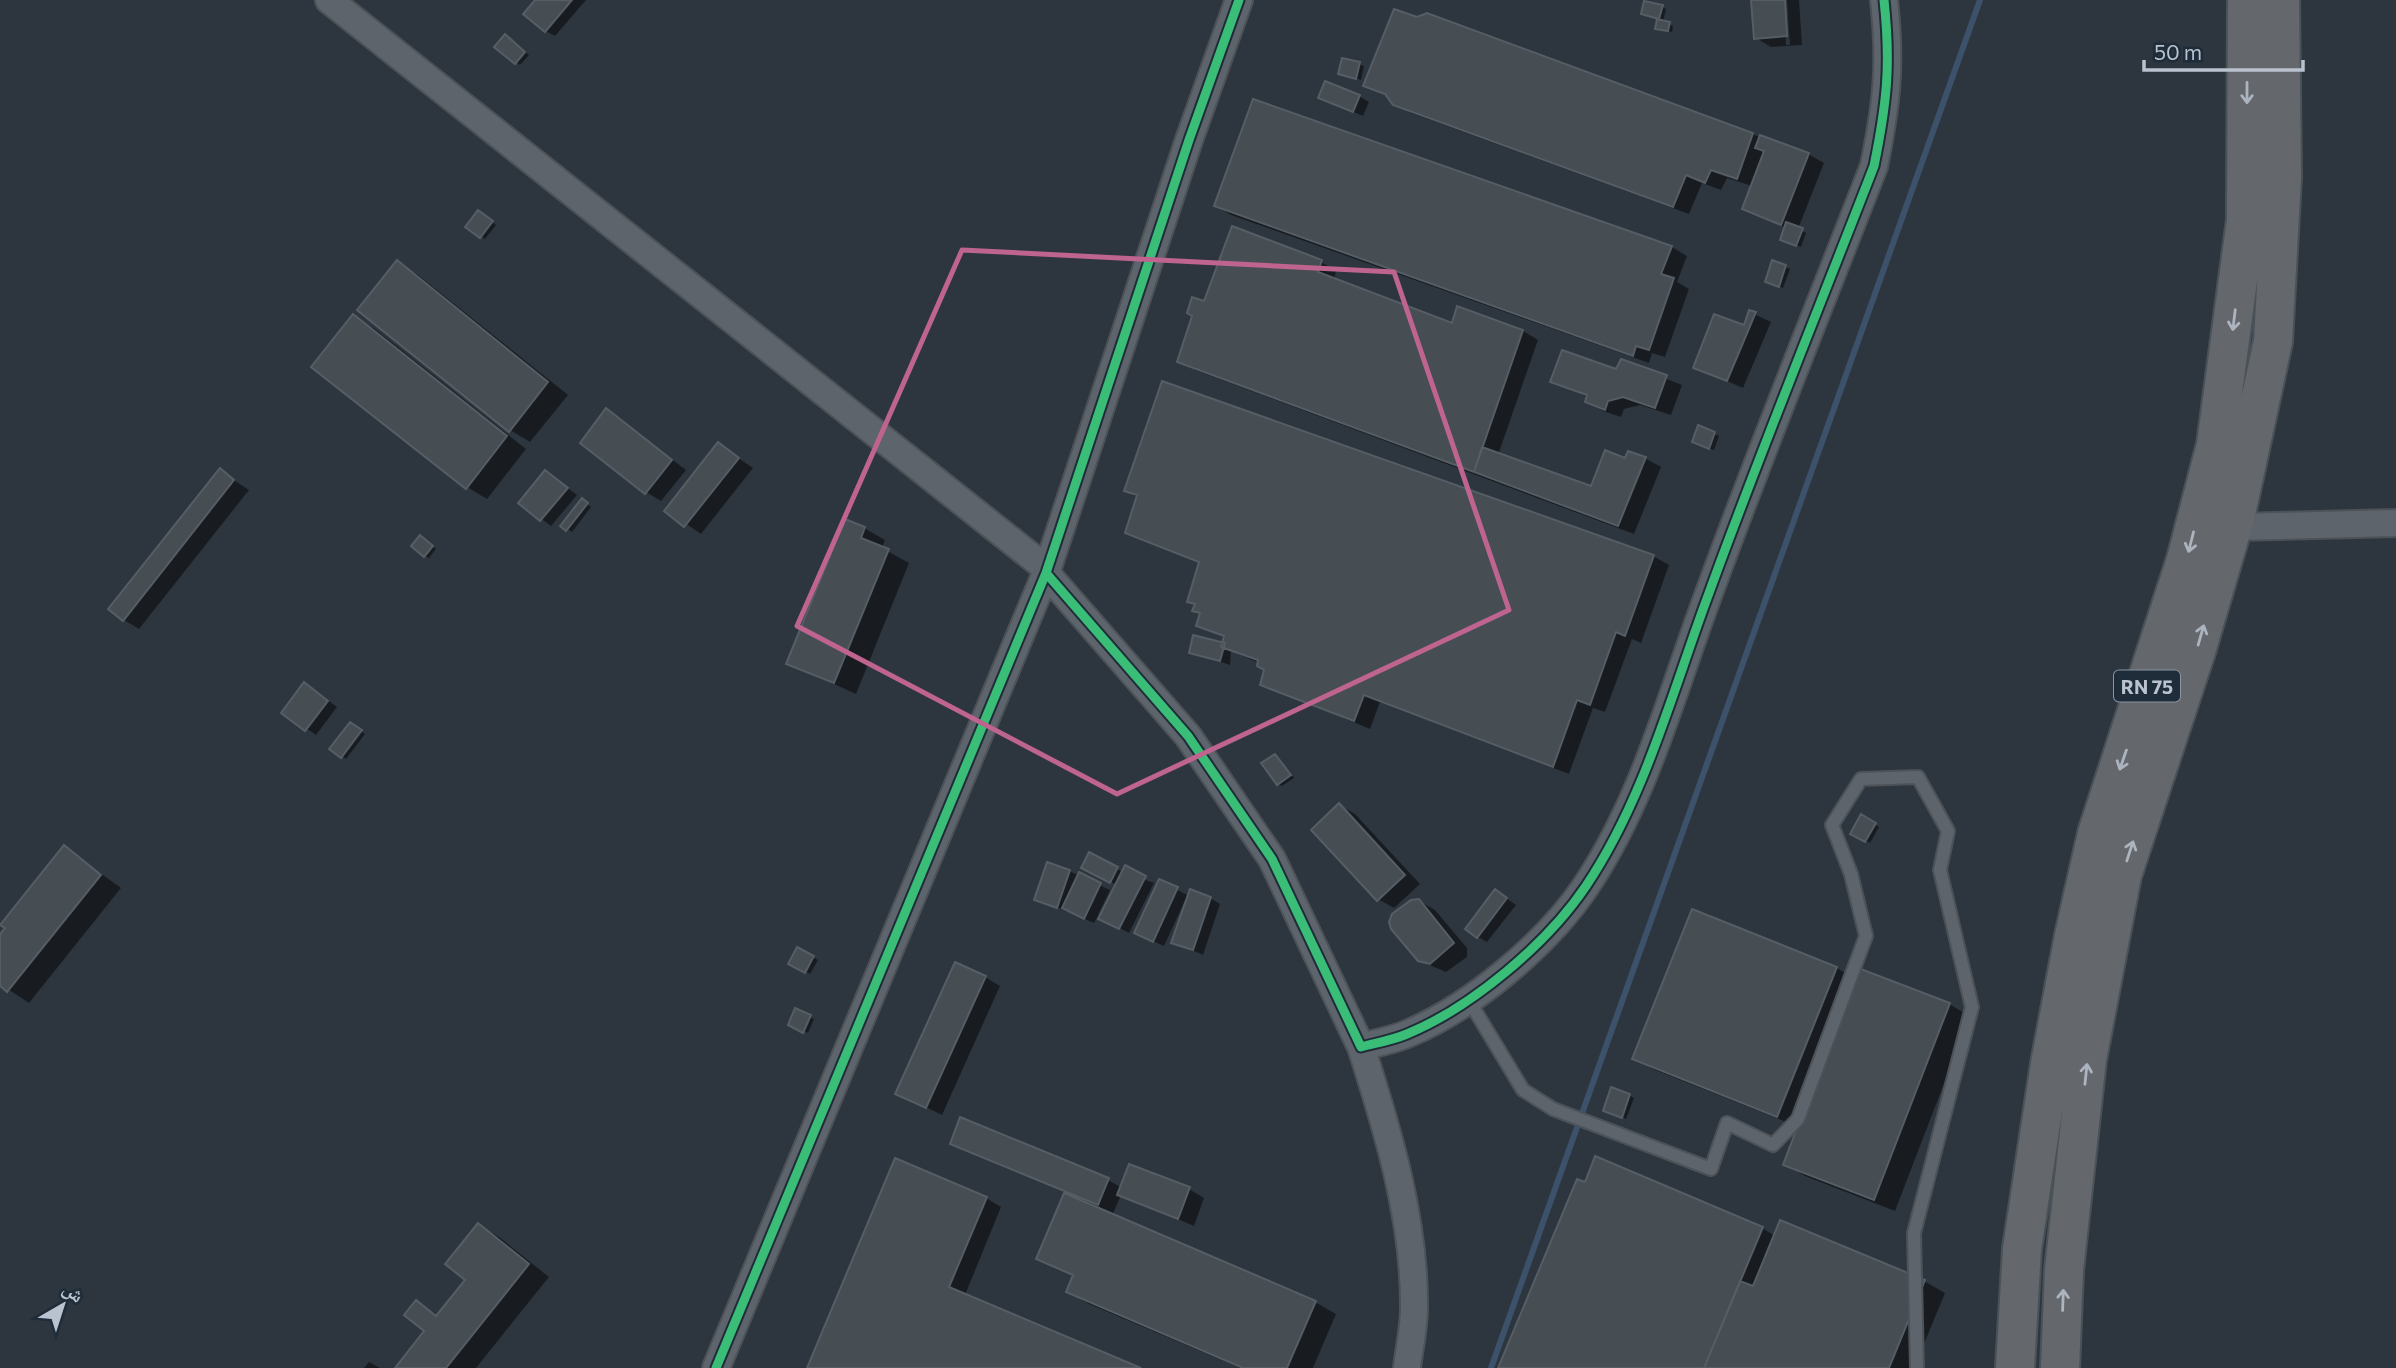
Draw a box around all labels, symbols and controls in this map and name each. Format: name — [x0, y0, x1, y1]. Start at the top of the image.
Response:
scale bar — [2144, 28, 2303, 72]
text: 50 m — [2154, 39, 2202, 64]
one-way arrow — [2240, 81, 2254, 104]
one-way arrow — [2228, 308, 2241, 330]
one-way arrow — [2184, 531, 2197, 553]
one-way arrow — [2195, 624, 2208, 646]
road number: RN 75 — [2114, 670, 2180, 702]
one-way arrow — [2116, 748, 2128, 770]
one-way arrow — [2125, 840, 2137, 862]
one-way arrow — [2079, 1063, 2092, 1085]
north arrow — [28, 1270, 98, 1340]
text: ش — [58, 1276, 89, 1307]
one-way arrow — [2056, 1289, 2069, 1312]

